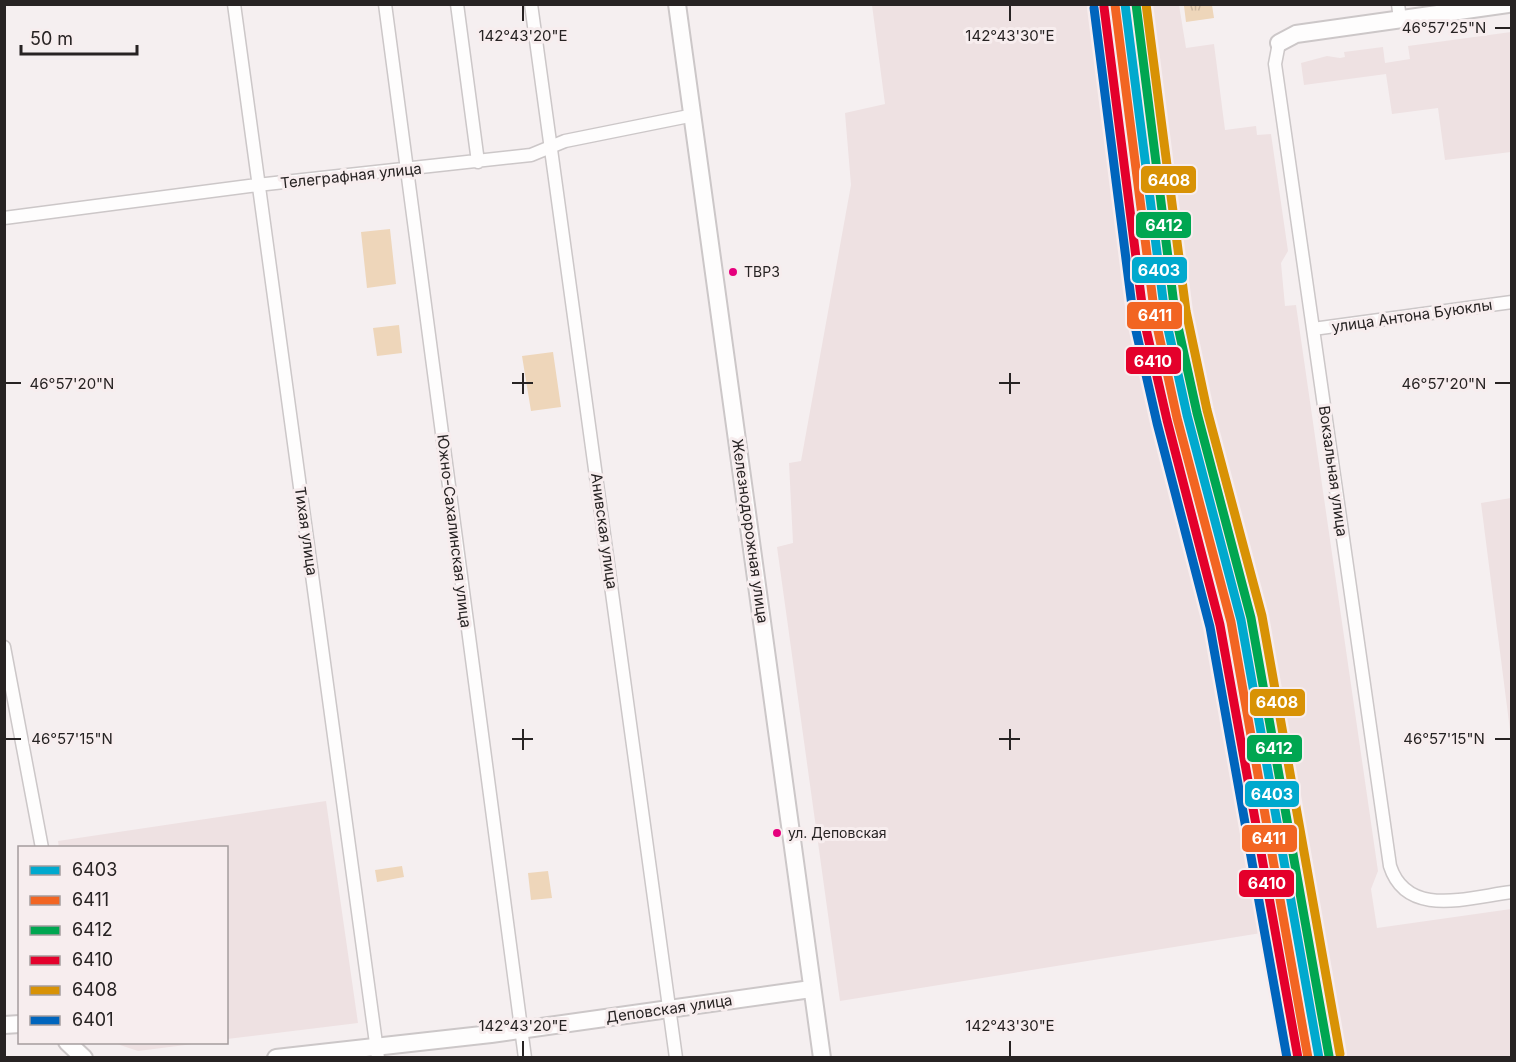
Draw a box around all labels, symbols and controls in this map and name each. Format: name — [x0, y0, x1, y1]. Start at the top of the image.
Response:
scale bar — [21, 18, 136, 56]
text: 46°57'25"N — [1402, 18, 1486, 37]
text: 142°43'20"E — [478, 26, 568, 45]
text: 142°43'30"E — [965, 26, 1055, 45]
text: 50 m — [30, 28, 73, 49]
street label: Телеграфная улица — [279, 159, 423, 192]
line badge: 6408 — [1140, 165, 1197, 194]
text: 6408 — [1148, 170, 1190, 190]
line badge: 6412 — [1135, 211, 1192, 239]
text: 6412 — [1145, 215, 1183, 235]
line badge: 6403 — [1131, 256, 1188, 284]
text: 6403 — [1138, 260, 1180, 280]
place label: ТВРЗ — [744, 263, 780, 280]
marker: ТВРЗ — [727, 266, 739, 278]
street label: улица Антона Буюклы — [1330, 295, 1493, 336]
line badge: 6411 — [1126, 301, 1183, 330]
text: 6411 — [1138, 305, 1172, 325]
line badge: 6410 — [1125, 346, 1182, 375]
text: 6410 — [1134, 351, 1172, 371]
text: 46°57'20"N — [30, 374, 114, 393]
text: 46°57'20"N — [1402, 374, 1486, 393]
street label: Вокзальная улица — [1315, 404, 1352, 538]
street label: Южно-Сахалинская улица — [433, 433, 476, 629]
street label: Железнодорожная улица — [728, 437, 773, 624]
street label: Анивская улица — [587, 472, 622, 590]
street label: Тихая улица — [291, 485, 322, 577]
line badge: 6408 — [1249, 688, 1306, 717]
text: 6408 — [1256, 692, 1298, 712]
text: 46°57'15"N — [31, 729, 113, 748]
text: 46°57'15"N — [1403, 729, 1485, 748]
line badge: 6412 — [1246, 734, 1303, 763]
text: 6412 — [1255, 738, 1293, 758]
line badge: 6403 — [1244, 780, 1300, 808]
text: 6403 — [1251, 784, 1293, 804]
place label: ул. Деповская — [788, 824, 887, 841]
line badge: 6411 — [1241, 824, 1298, 853]
marker: ул. Деповская — [771, 827, 783, 839]
text: 6411 — [1252, 828, 1286, 848]
legend — [18, 846, 228, 1044]
text: 6403 — [72, 859, 117, 880]
line badge: 6410 — [1238, 869, 1295, 898]
text: 6410 — [1248, 873, 1286, 893]
text: 6411 — [72, 889, 109, 910]
text: 6412 — [72, 919, 113, 940]
text: 6410 — [72, 949, 113, 970]
text: 6408 — [72, 979, 117, 1000]
street label: Деповская улица — [604, 990, 733, 1027]
text: 6401 — [72, 1009, 113, 1030]
text: 142°43'20"E — [478, 1016, 568, 1035]
text: 142°43'30"E — [965, 1016, 1055, 1035]

